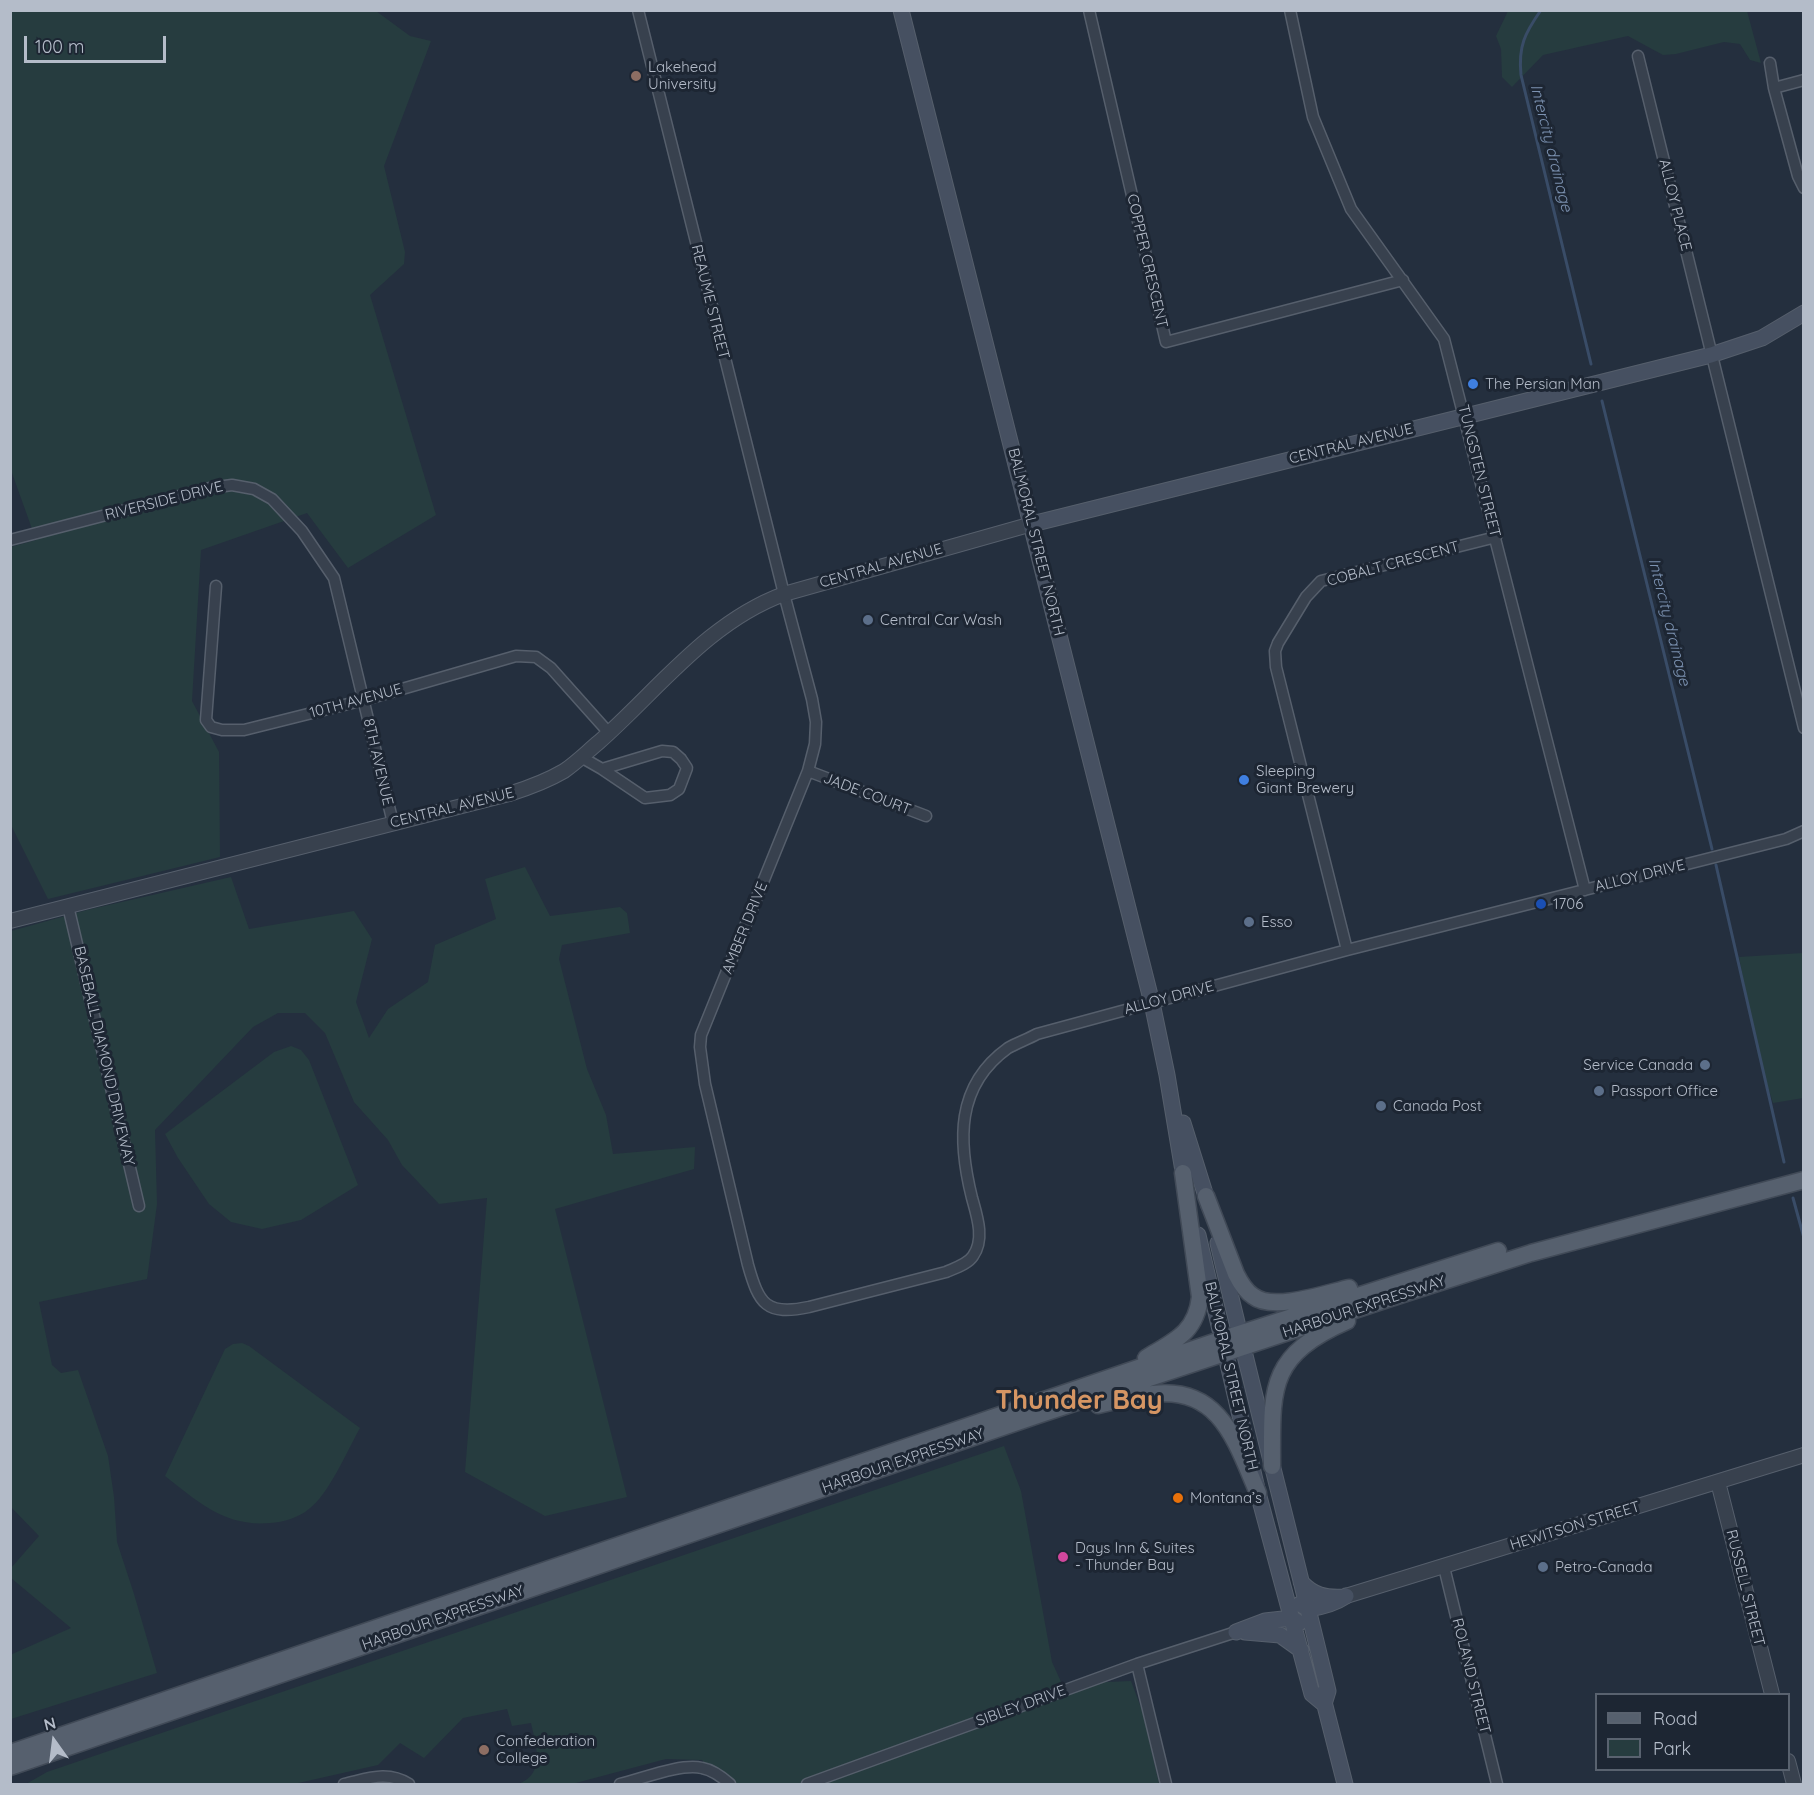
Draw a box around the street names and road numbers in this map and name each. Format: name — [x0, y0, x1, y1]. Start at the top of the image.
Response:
street label: ALLOY PLACE — [1655, 157, 1695, 253]
street label: COPPER CRESCENT — [1123, 192, 1171, 330]
street label: REAUME STREET — [687, 243, 733, 361]
street label: TUNGSTEN STREET — [1454, 403, 1504, 539]
street label: CENTRAL AVENUE — [1287, 420, 1415, 468]
street label: BALMORAL STREET NORTH — [1004, 446, 1068, 638]
street label: RIVERSIDE DRIVE — [103, 478, 225, 524]
street label: COBALT CRESCENT — [1325, 538, 1461, 590]
street label: CENTRAL AVENUE — [817, 540, 945, 592]
street label: 10TH AVENUE — [308, 680, 404, 722]
street label: 8TH AVENUE — [359, 717, 397, 807]
street label: JADE COURT — [821, 769, 913, 819]
street label: CENTRAL AVENUE — [388, 784, 516, 832]
street label: ALLOY DRIVE — [1593, 856, 1687, 896]
street label: AMBER DRIVE — [718, 879, 772, 977]
street label: BASEBALL DIAMOND DRIVEWAY — [70, 945, 138, 1167]
street label: ALLOY DRIVE — [1122, 977, 1216, 1019]
street label: HARBOUR EXPRESSWAY — [1280, 1272, 1448, 1342]
street label: BALMORAL STREET NORTH — [1201, 1280, 1261, 1472]
street label: HARBOUR EXPRESSWAY — [820, 1425, 986, 1497]
street label: HEWITSON STREET — [1508, 1498, 1642, 1554]
street label: RUSSELL STREET — [1722, 1528, 1768, 1648]
street label: HARBOUR EXPRESSWAY — [360, 1582, 526, 1654]
street label: ROLAND STREET — [1448, 1616, 1494, 1736]
street label: SIBLEY DRIVE — [974, 1681, 1068, 1731]

